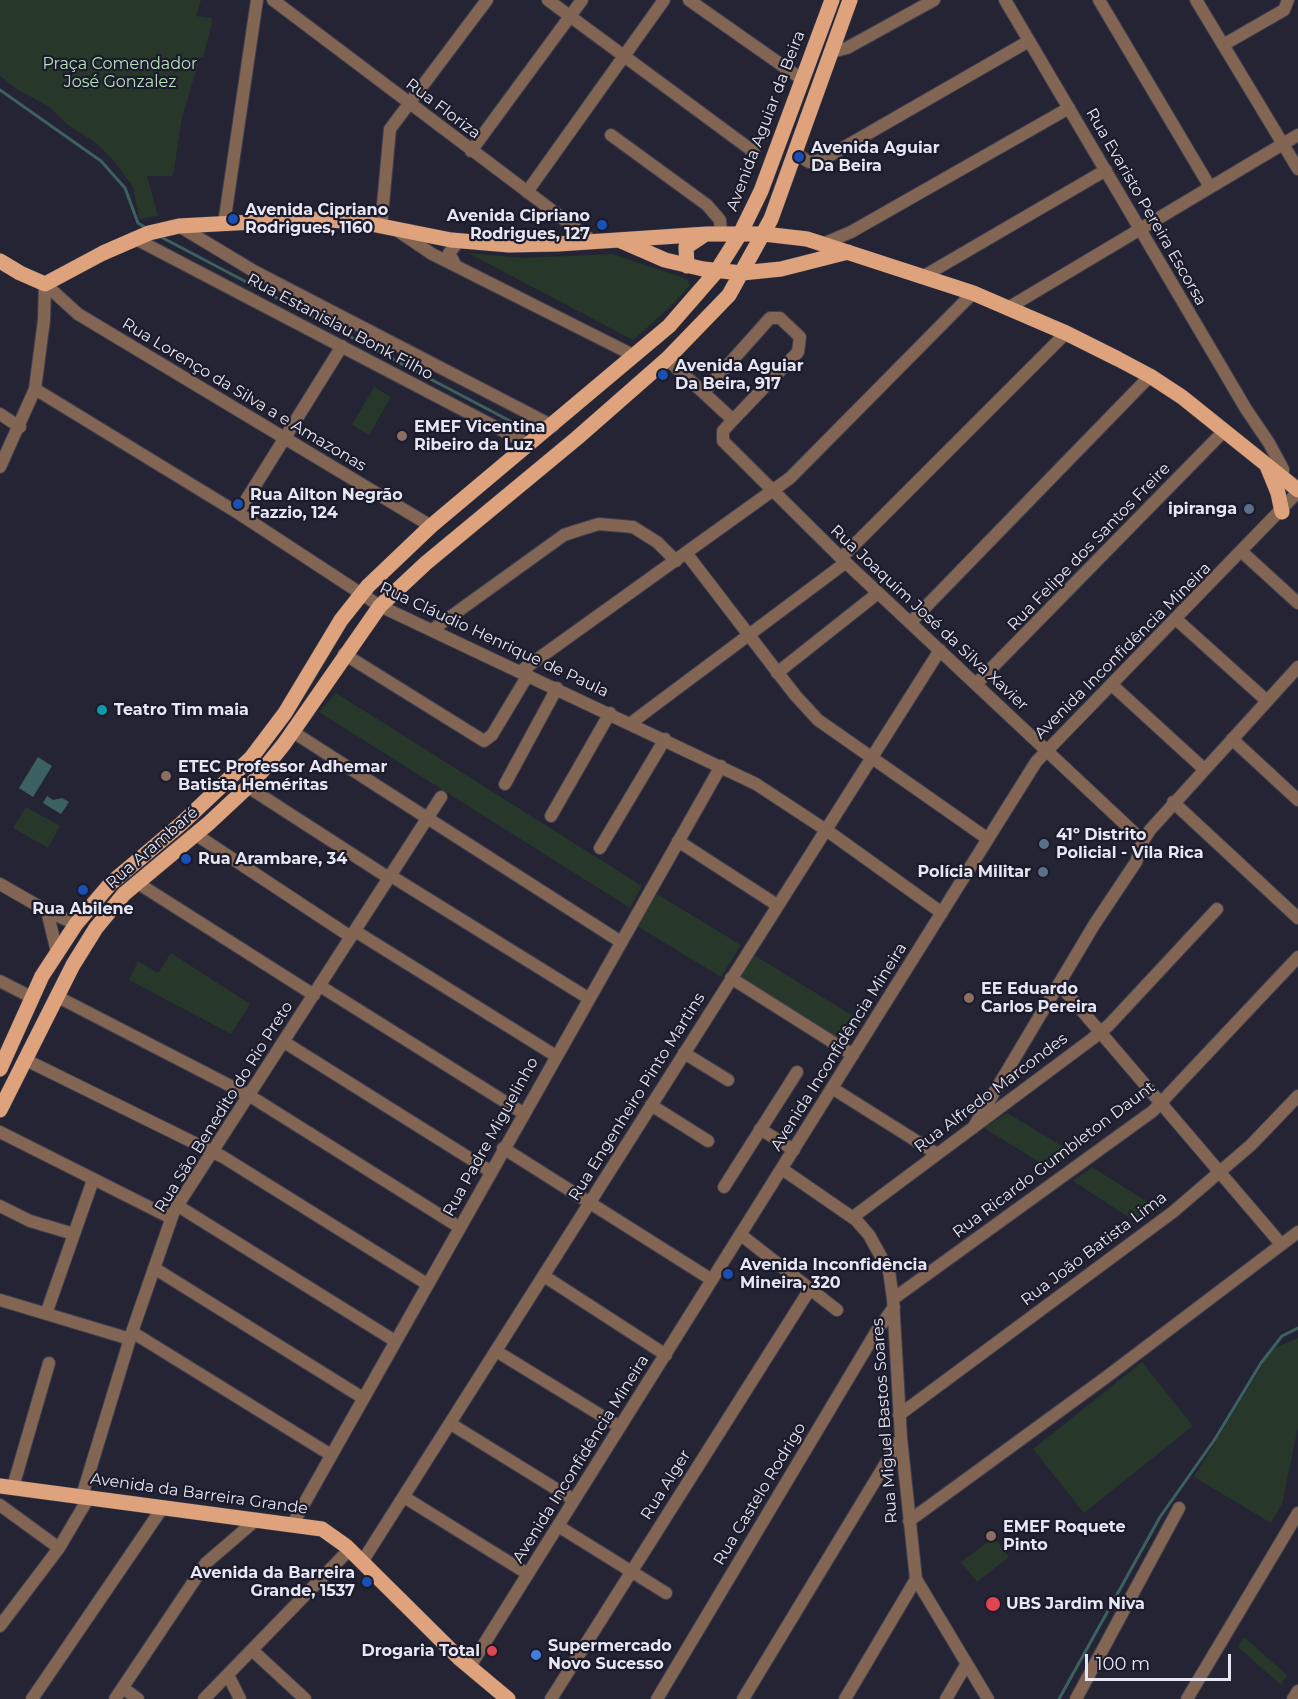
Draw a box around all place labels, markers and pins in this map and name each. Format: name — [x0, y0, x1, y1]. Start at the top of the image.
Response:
place label: Avenida Aguiar Da Beira — [811, 138, 940, 176]
marker: Avenida Aguiar Da Beira — [792, 150, 806, 164]
place label: Avenida Cipriano Rodrigues, 1160 — [245, 200, 388, 238]
place label: Avenida Cipriano Rodrigues, 127 — [447, 206, 590, 244]
marker: Avenida Cipriano Rodrigues, 1160 — [226, 212, 240, 226]
marker: Avenida Cipriano Rodrigues, 127 — [595, 218, 609, 232]
place label: Avenida Aguiar Da Beira, 917 — [675, 356, 804, 394]
marker: Avenida Aguiar Da Beira, 917 — [656, 368, 670, 382]
place label: EMEF Vicentina Ribeiro da Luz — [414, 417, 545, 455]
marker: EMEF Vicentina Ribeiro da Luz — [395, 429, 409, 443]
place label: Rua Ailton Negrão Fazzio, 124 — [250, 485, 403, 523]
marker: Rua Ailton Negrão Fazzio, 124 — [231, 497, 245, 511]
place label: ipiranga — [1168, 499, 1237, 519]
marker: ipiranga — [1242, 502, 1256, 516]
place label: Teatro Tim maia — [114, 700, 249, 720]
marker: Teatro Tim maia — [95, 703, 109, 717]
place label: ETEC Professor Adhemar Batista Heméritas — [178, 757, 387, 795]
marker: ETEC Professor Adhemar Batista Heméritas — [159, 769, 173, 783]
place label: 41º Distrito Policial - Vila Rica — [1056, 825, 1204, 863]
marker: 41º Distrito Policial - Vila Rica — [1037, 837, 1051, 851]
place label: Rua Arambare, 34 — [198, 849, 347, 869]
marker: Rua Arambare, 34 — [179, 852, 193, 866]
place label: Polícia Militar — [918, 862, 1031, 882]
marker: Polícia Militar — [1036, 865, 1050, 879]
marker: Rua Abilene — [76, 883, 90, 897]
place label: Rua Abilene — [32, 899, 134, 919]
place label: EE Eduardo Carlos Pereira — [981, 979, 1097, 1017]
marker: EE Eduardo Carlos Pereira — [962, 991, 976, 1005]
place label: Avenida Inconfidência Mineira, 320 — [740, 1255, 927, 1293]
marker: Avenida Inconfidência Mineira, 320 — [721, 1267, 735, 1281]
place label: EMEF Roquete Pinto — [1003, 1517, 1126, 1555]
marker: EMEF Roquete Pinto — [984, 1529, 998, 1543]
place label: Avenida da Barreira Grande, 1537 — [190, 1563, 355, 1601]
marker: Avenida da Barreira Grande, 1537 — [360, 1575, 374, 1589]
place label: UBS Jardim Niva — [1006, 1594, 1145, 1614]
marker: UBS Jardim Niva — [984, 1595, 1002, 1613]
place label: Supermercado Novo Sucesso — [548, 1636, 672, 1674]
place label: Drogaria Total — [362, 1641, 480, 1661]
marker: Drogaria Total — [485, 1644, 499, 1658]
marker: Supermercado Novo Sucesso — [529, 1648, 543, 1662]

